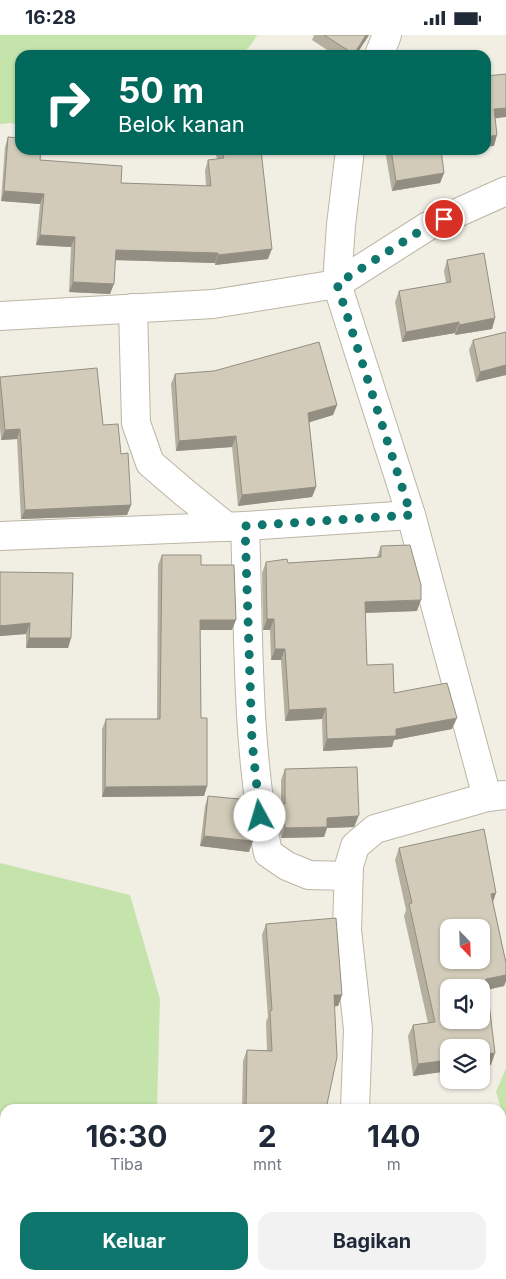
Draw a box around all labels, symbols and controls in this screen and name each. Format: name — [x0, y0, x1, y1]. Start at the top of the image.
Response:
text: 16:28 — [25, 6, 76, 29]
text: 50 m — [118, 69, 204, 111]
icon: right — [35, 70, 100, 135]
text: Belok kanan — [118, 111, 245, 137]
pin — [423, 198, 465, 240]
icon: arrive — [430, 205, 458, 233]
position arrow — [233, 789, 285, 841]
north arrow — [440, 919, 490, 969]
map controls — [440, 919, 490, 1089]
button: sound — [440, 979, 490, 1029]
button: layers — [440, 1039, 490, 1089]
text: 16:30 — [85, 1118, 167, 1154]
text: 2 — [258, 1118, 277, 1154]
text: 140 — [367, 1118, 421, 1154]
text: Tiba — [110, 1154, 143, 1174]
text: mnt — [253, 1154, 282, 1174]
text: m — [387, 1154, 401, 1174]
button: Keluar — [20, 1212, 248, 1270]
button: Bagikan — [258, 1212, 486, 1270]

